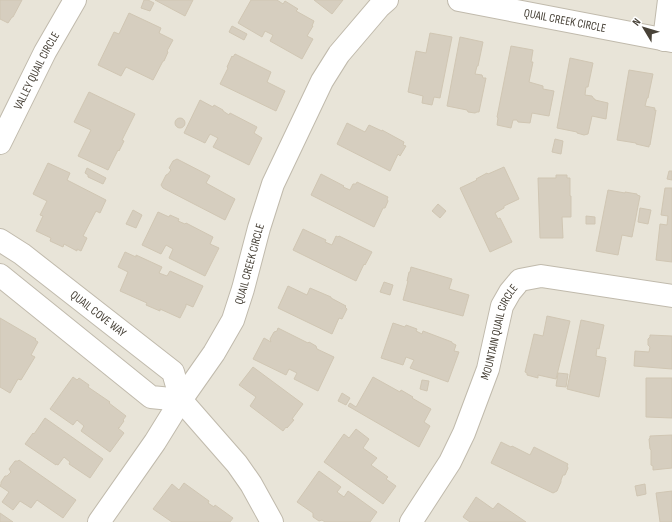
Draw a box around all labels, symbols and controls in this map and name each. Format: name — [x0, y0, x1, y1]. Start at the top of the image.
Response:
street label: QUAIL CREEK CIRCLE — [523, 6, 607, 36]
north arrow — [624, 8, 664, 48]
text: N — [630, 16, 644, 28]
street label: VALLEY QUAIL CIRCLE — [11, 29, 63, 112]
street label: QUAIL CREEK CIRCLE — [231, 222, 268, 307]
street label: MOUNTAIN QUAIL CIRCLE — [478, 281, 521, 382]
street label: QUAIL COVE WAY — [67, 288, 129, 341]

